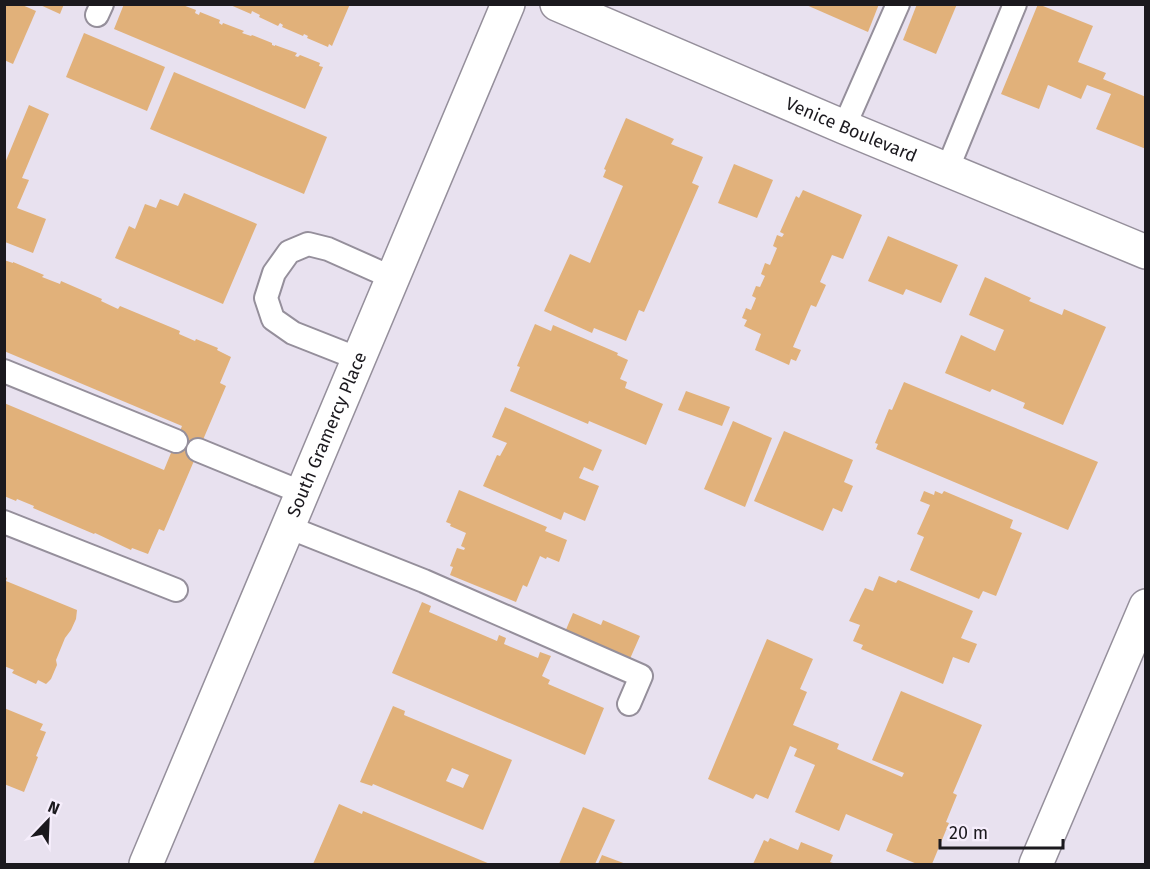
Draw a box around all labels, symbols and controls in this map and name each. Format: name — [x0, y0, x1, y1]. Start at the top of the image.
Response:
street label: Venice Boulevard — [782, 92, 920, 167]
street label: South Gramercy Place — [282, 348, 371, 521]
north arrow — [18, 791, 78, 851]
text: N — [45, 797, 62, 818]
scale bar — [940, 812, 1063, 850]
text: 20 m — [949, 822, 988, 844]

